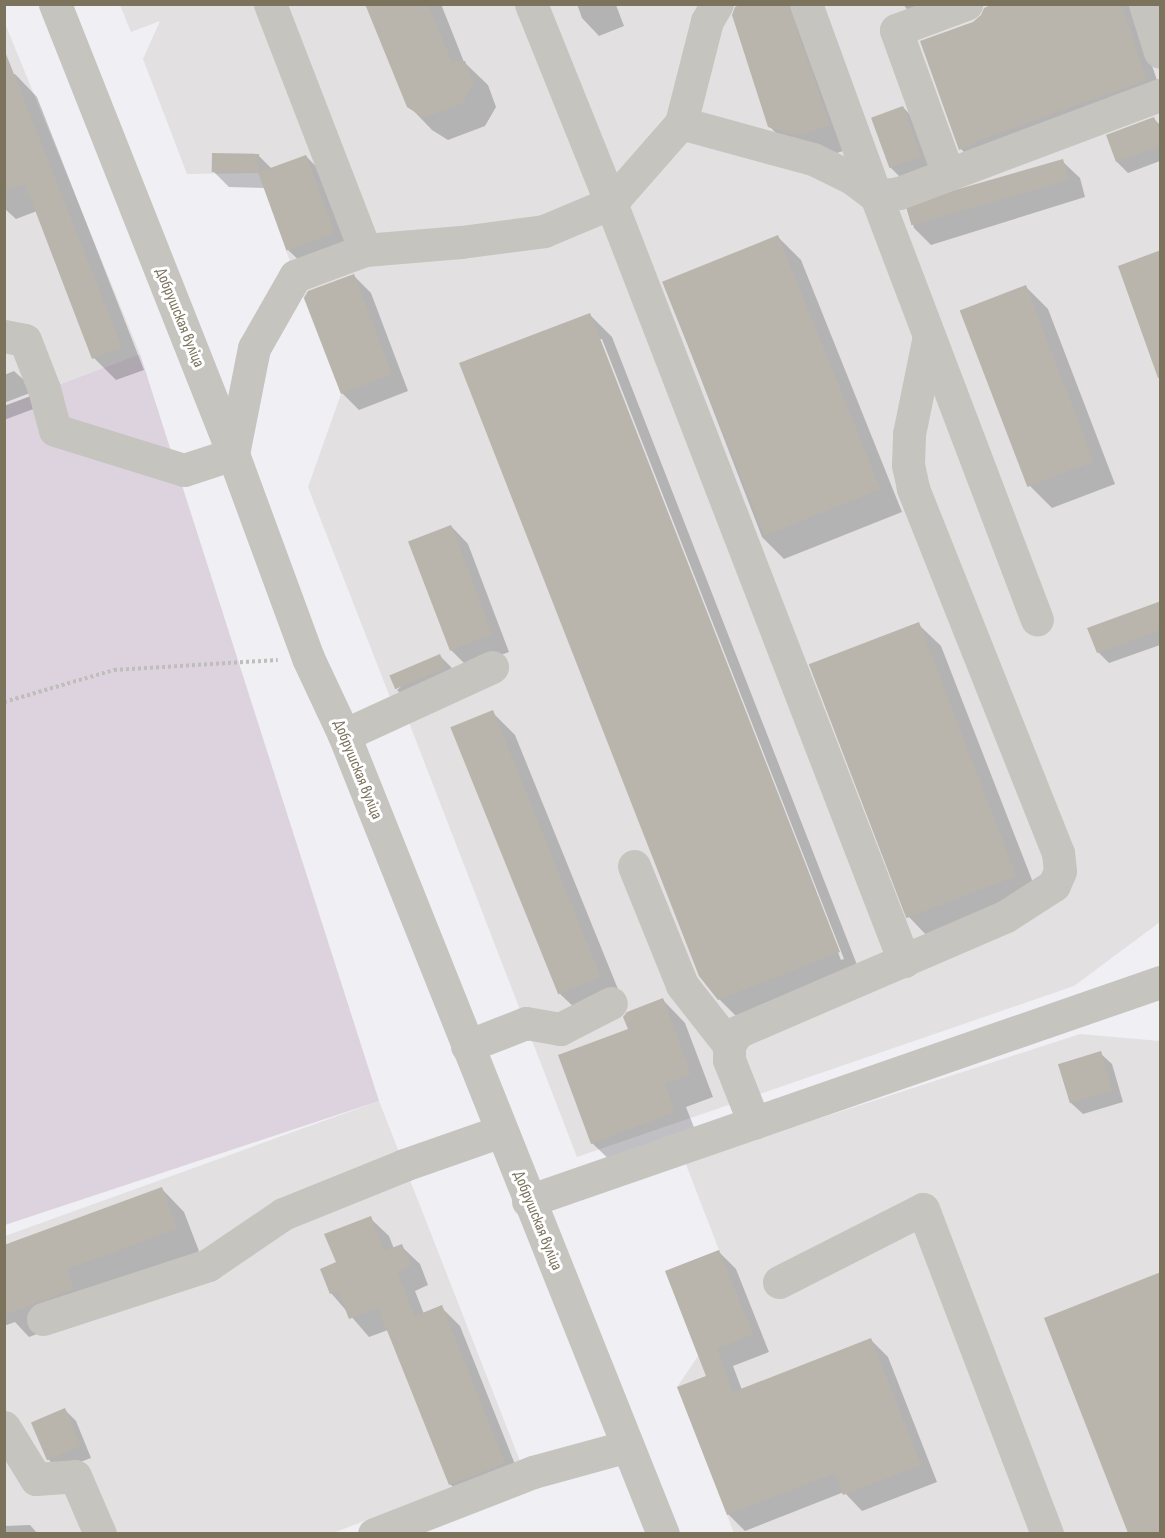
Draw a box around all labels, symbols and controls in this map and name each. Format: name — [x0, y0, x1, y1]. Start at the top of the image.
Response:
street label: Добрушская вуліца — [150, 266, 208, 370]
street label: Добрушская вуліца — [328, 718, 386, 822]
street label: Добрушская вуліца — [508, 1169, 566, 1273]

